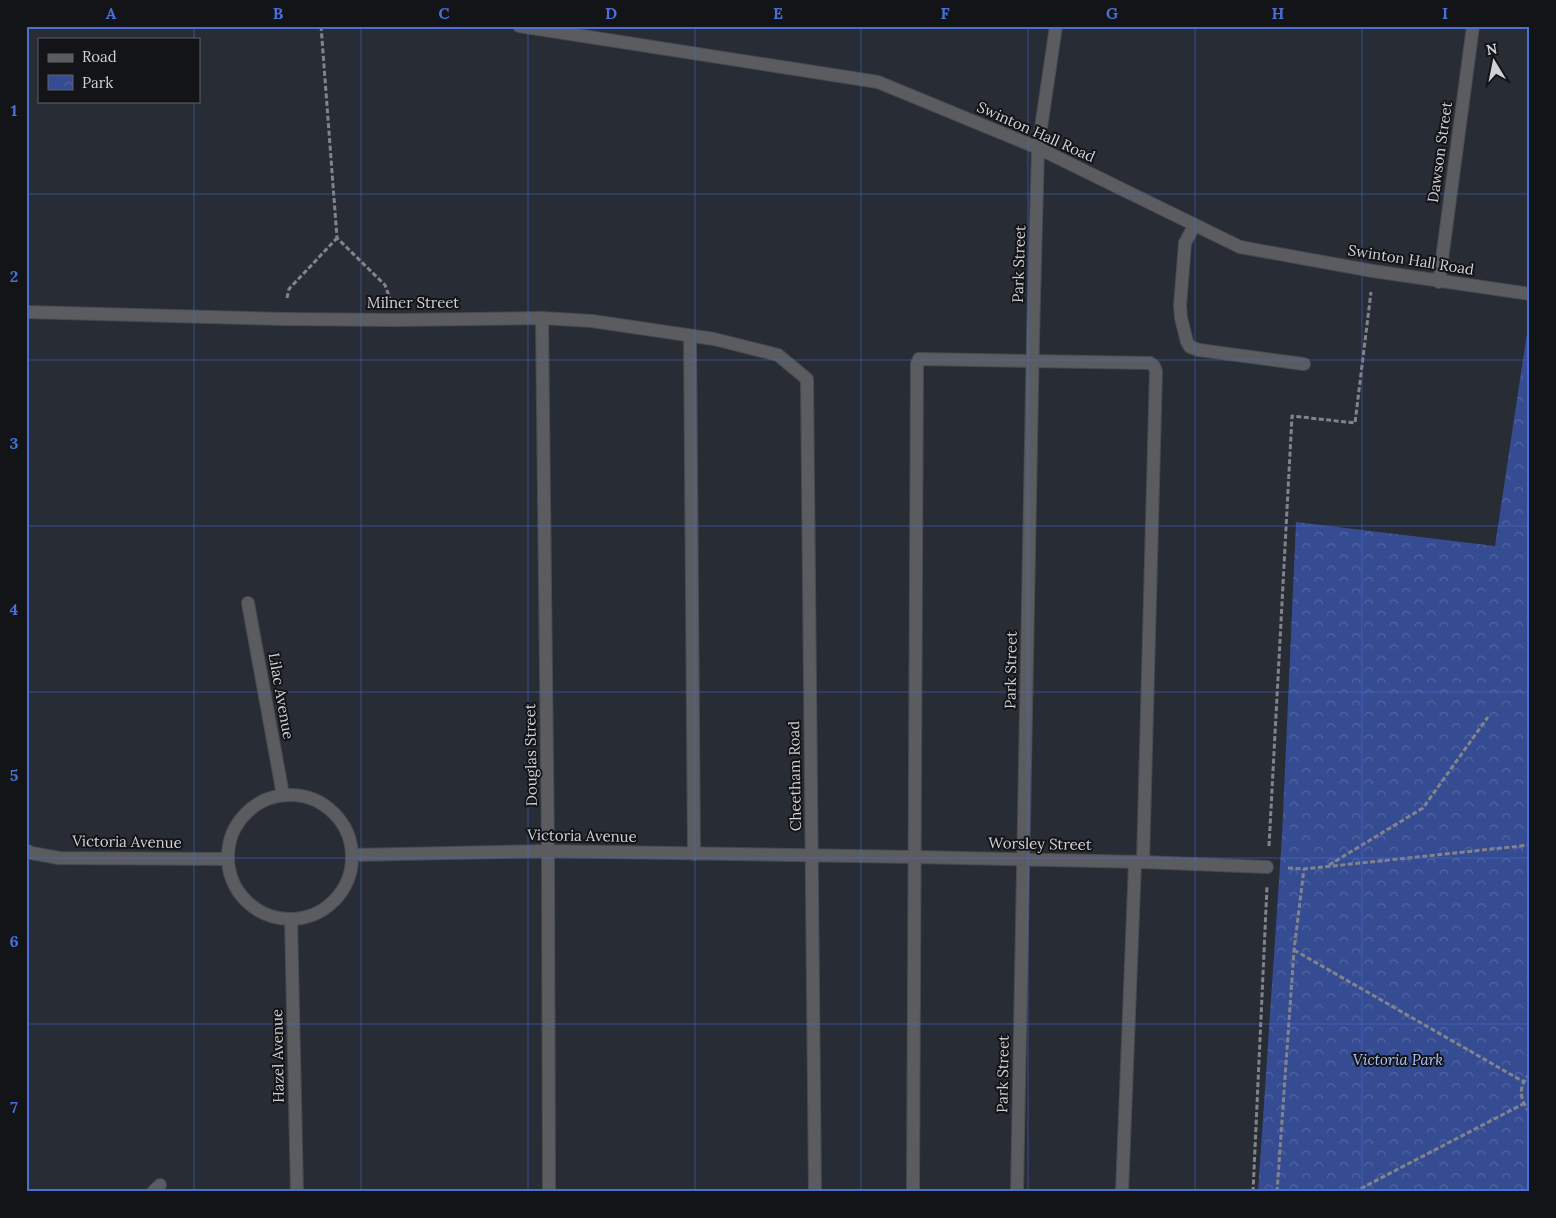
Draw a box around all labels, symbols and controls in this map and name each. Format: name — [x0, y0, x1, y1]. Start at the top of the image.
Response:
text: A — [106, 3, 117, 23]
text: B — [273, 3, 284, 23]
text: C — [438, 3, 450, 23]
text: D — [605, 3, 617, 23]
text: E — [773, 3, 783, 23]
text: F — [940, 3, 950, 23]
text: G — [1106, 3, 1118, 23]
text: H — [1272, 3, 1285, 23]
text: I — [1442, 3, 1448, 23]
legend — [38, 38, 200, 102]
north arrow — [1468, 38, 1518, 88]
text: N — [1485, 39, 1499, 59]
text: Road — [82, 47, 117, 66]
text: Park — [82, 73, 113, 92]
street label: Swinton Hall Road — [974, 97, 1098, 166]
text: 1 — [11, 100, 17, 120]
street label: Dawson Street — [1423, 100, 1456, 204]
street label: Park Street — [1008, 225, 1029, 303]
street label: Swinton Hall Road — [1347, 240, 1476, 279]
text: 2 — [10, 266, 18, 286]
street label: Milner Street — [367, 293, 459, 312]
text: 3 — [10, 433, 19, 453]
text: 4 — [10, 599, 19, 619]
street label: Park Street — [1000, 631, 1021, 709]
street label: Lilac Avenue — [265, 651, 298, 741]
street label: Douglas Street — [520, 703, 541, 807]
street label: Cheetham Road — [784, 721, 805, 831]
text: 5 — [10, 765, 19, 785]
street label: Victoria Avenue — [526, 825, 637, 846]
street label: Victoria Avenue — [71, 831, 182, 852]
street label: Worsley Street — [988, 833, 1092, 854]
text: 6 — [9, 931, 19, 951]
street label: Hazel Avenue — [267, 1009, 288, 1103]
street label: Park Street — [992, 1035, 1013, 1113]
park label: Victoria Park — [1353, 1050, 1443, 1069]
text: 7 — [10, 1097, 18, 1117]

